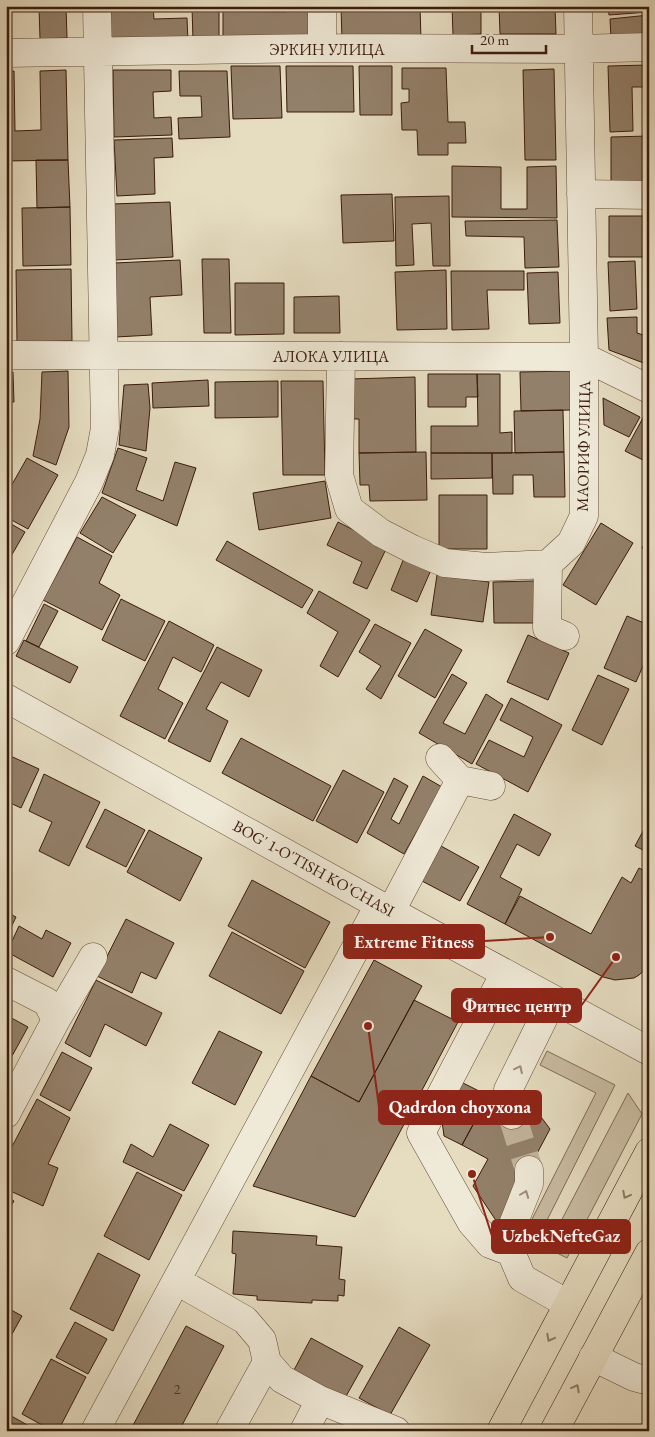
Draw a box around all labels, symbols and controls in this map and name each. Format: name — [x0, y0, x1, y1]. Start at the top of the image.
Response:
scale bar — [472, 22, 546, 54]
text: 20 m — [480, 30, 509, 49]
street label: ЭРКИН УЛИЦА — [269, 39, 386, 60]
street label: АЛОКА УЛИЦА — [272, 346, 390, 367]
street label: МАОРИФ УЛИЦА — [572, 379, 595, 512]
street label: BOG' 1-O'TISH KO'CHASI — [229, 815, 399, 922]
callout: Extreme Fitness — [344, 925, 484, 958]
text: Extreme Fitness — [354, 930, 474, 953]
callout: Фитнес центр — [452, 989, 581, 1022]
text: Фитнес центр — [462, 994, 572, 1017]
one-way arrow — [513, 1065, 523, 1074]
callout: Qadrdon choyxona — [379, 1091, 541, 1124]
text: Qadrdon choyxona — [389, 1095, 531, 1118]
one-way arrow — [622, 1190, 632, 1199]
one-way arrow — [519, 1191, 529, 1199]
callout: UzbekNefteGaz — [492, 1220, 630, 1253]
text: UzbekNefteGaz — [502, 1224, 620, 1247]
one-way arrow — [546, 1333, 556, 1342]
house number: 2 — [174, 1380, 181, 1398]
one-way arrow — [570, 1384, 580, 1393]

